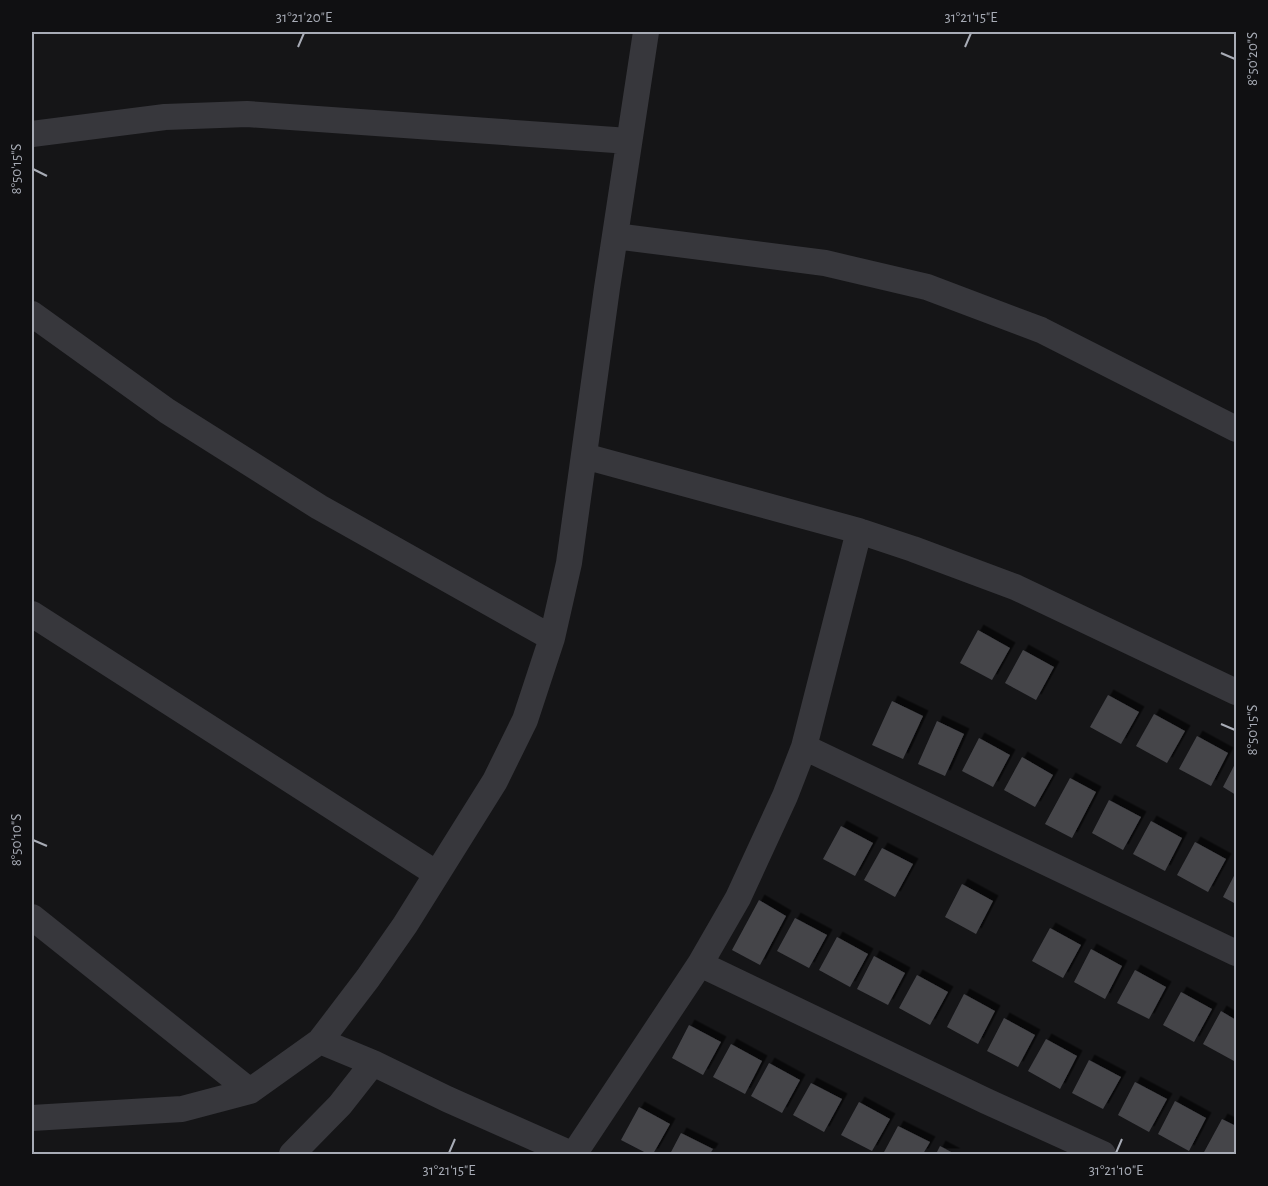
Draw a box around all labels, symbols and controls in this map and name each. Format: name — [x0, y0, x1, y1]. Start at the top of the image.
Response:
text: 31°21'20"E — [276, 10, 332, 25]
text: 31°21'15"E — [944, 10, 998, 25]
text: 8°50'20"S — [1245, 32, 1260, 86]
text: 8°50'15"S — [9, 144, 24, 194]
text: 8°50'15"S — [1245, 705, 1260, 755]
text: 8°50'10"S — [9, 814, 24, 866]
text: 31°21'15"E — [422, 1163, 476, 1178]
text: 31°21'10"E — [1089, 1163, 1143, 1178]

